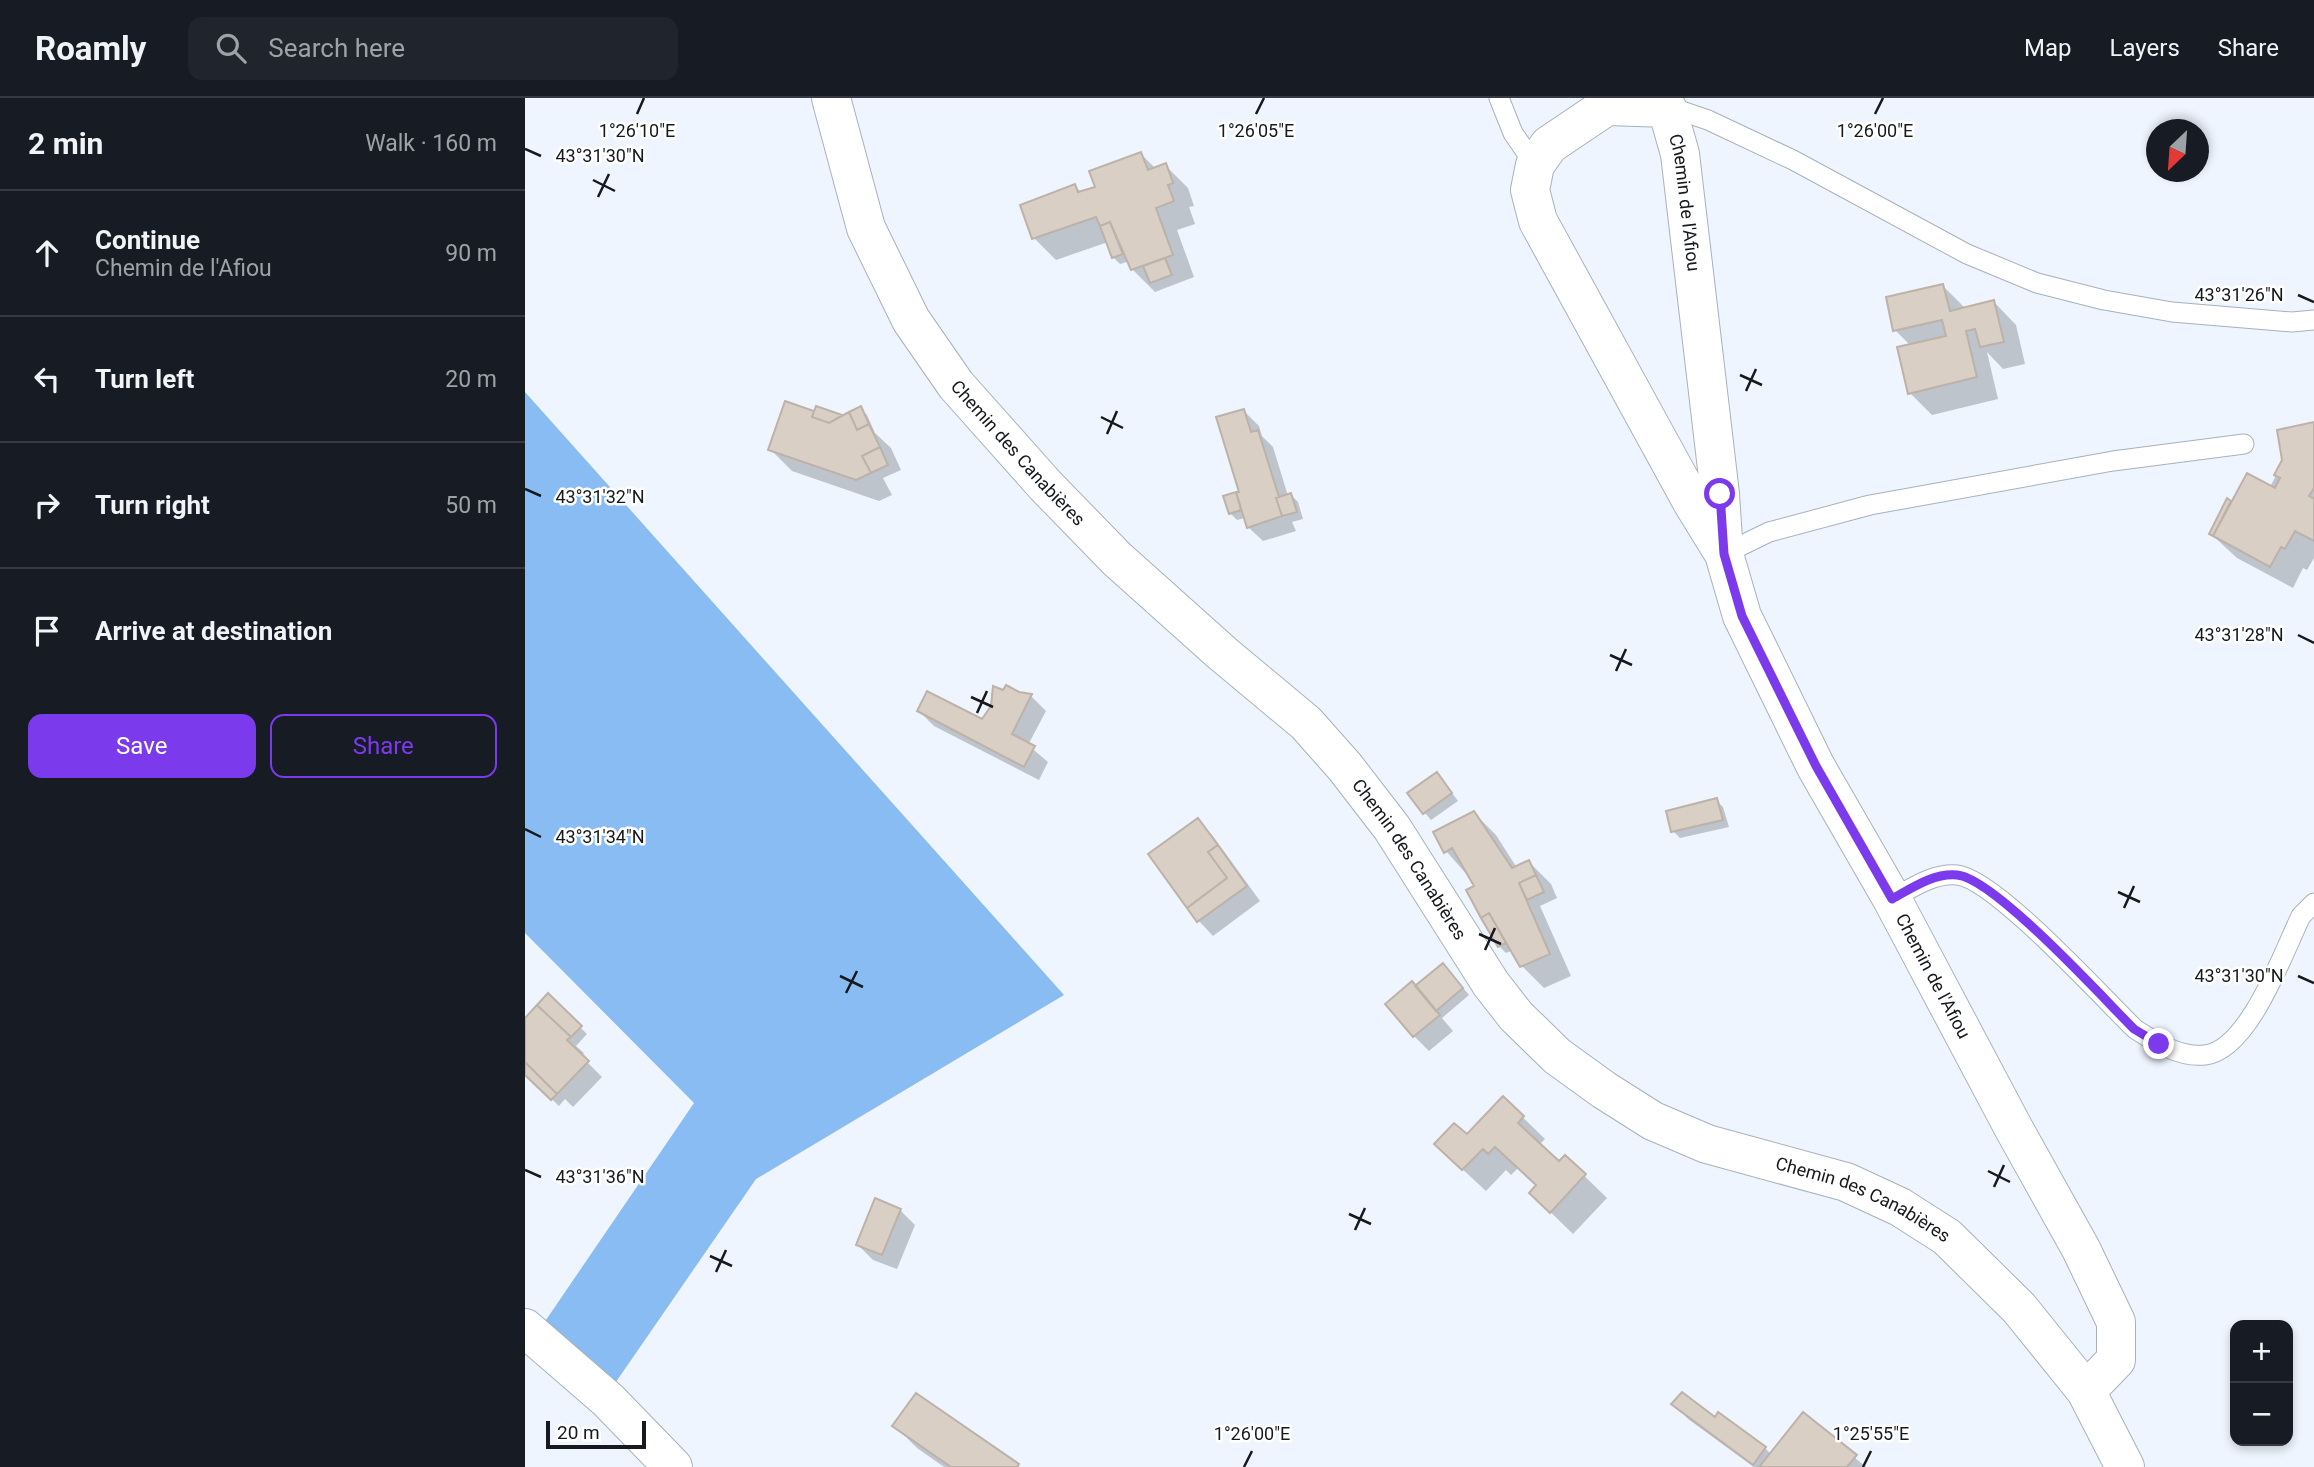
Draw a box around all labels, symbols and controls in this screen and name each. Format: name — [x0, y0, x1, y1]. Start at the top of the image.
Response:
search box — [188, 17, 678, 80]
text: Roamly — [35, 29, 146, 68]
icon: search — [212, 29, 250, 67]
text: Search here — [268, 33, 405, 63]
text: Map — [2024, 34, 2072, 62]
text: Layers — [2110, 34, 2180, 62]
text: Share — [2218, 34, 2279, 62]
north arrow — [2146, 119, 2209, 182]
text: 1°26'10"E — [599, 120, 675, 141]
text: 1°26'05"E — [1218, 120, 1294, 141]
text: 1°26'00"E — [1837, 120, 1913, 141]
text: 2 min — [28, 126, 103, 161]
text: Walk · 160 m — [365, 130, 497, 157]
street label: Chemin de l'Afiou — [1665, 131, 1705, 272]
text: 43°31'30"N — [555, 145, 645, 166]
text: Continue — [95, 225, 200, 255]
icon: ahead — [28, 234, 66, 272]
text: 90 m — [445, 240, 497, 267]
text: Chemin de l'Afiou — [95, 255, 272, 282]
text: 43°31'26"N — [2194, 284, 2284, 305]
icon: left — [28, 360, 66, 398]
text: Turn left — [95, 364, 194, 394]
text: 20 m — [445, 366, 497, 393]
street label: Chemin des Canabières — [947, 376, 1090, 530]
route start — [1704, 478, 1735, 509]
icon: right — [28, 486, 66, 524]
text: 43°31'32"N — [555, 486, 645, 507]
text: Turn right — [95, 490, 210, 520]
text: 50 m — [445, 492, 497, 519]
icon: arrive — [28, 612, 66, 650]
text: Arrive at destination — [95, 616, 332, 646]
text: 43°31'28"N — [2194, 624, 2284, 645]
button: Save — [28, 714, 256, 778]
button: Share — [270, 714, 497, 778]
street label: Chemin des Canabières — [1348, 775, 1471, 943]
text: 43°31'34"N — [555, 826, 645, 847]
street label: Chemin de l'Afiou — [1892, 910, 1975, 1042]
text: 43°31'30"N — [2194, 965, 2284, 986]
route end — [2143, 1028, 2174, 1059]
street label: Chemin des Canabières — [1774, 1152, 1954, 1246]
text: 43°31'36"N — [555, 1166, 645, 1187]
map controls — [2230, 1320, 2293, 1446]
button: + — [2230, 1320, 2293, 1383]
button: − — [2230, 1383, 2293, 1446]
scale bar — [546, 1418, 646, 1450]
text: 20 m — [557, 1421, 600, 1444]
text: 1°26'00"E — [1214, 1423, 1290, 1444]
text: 1°25'55"E — [1833, 1423, 1909, 1444]

